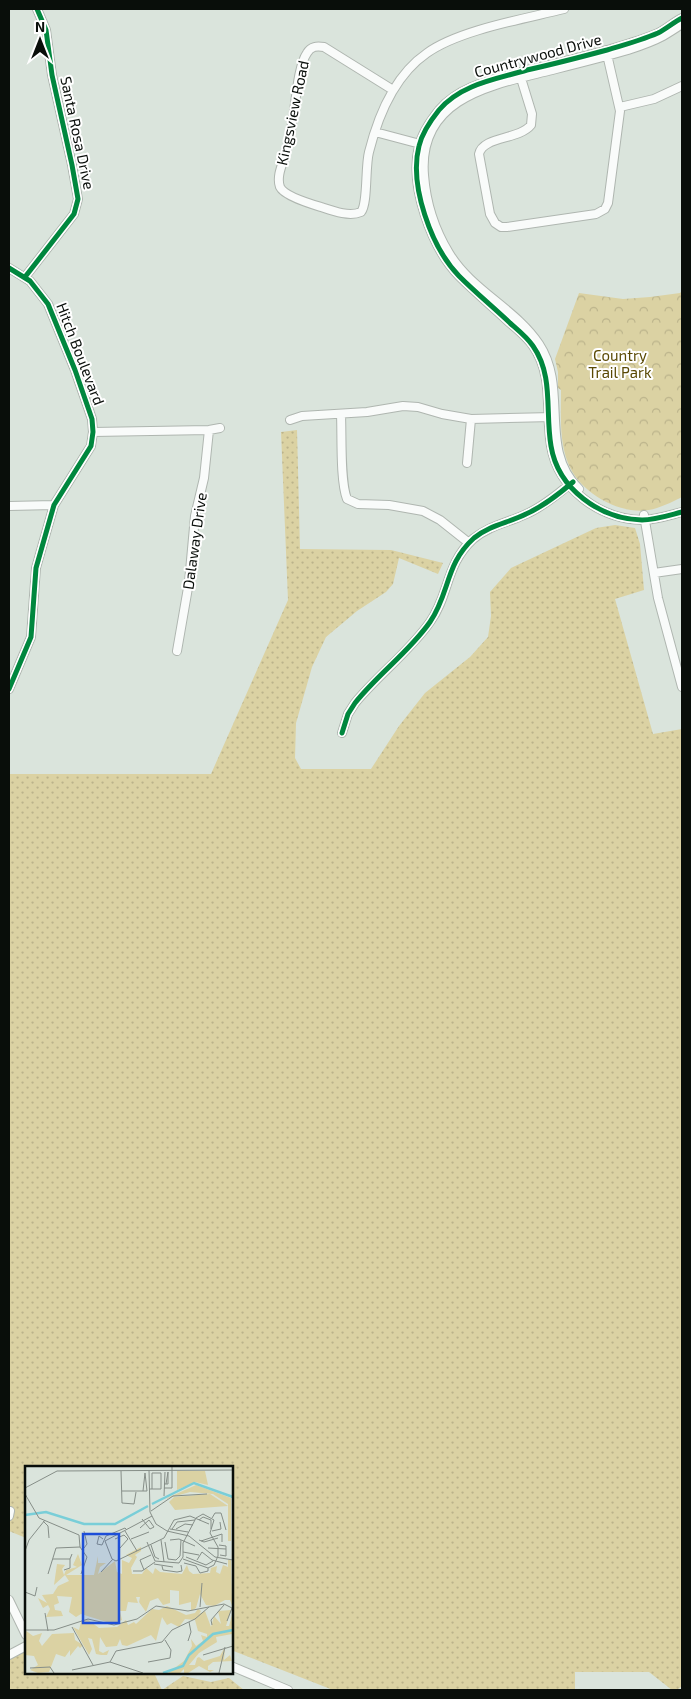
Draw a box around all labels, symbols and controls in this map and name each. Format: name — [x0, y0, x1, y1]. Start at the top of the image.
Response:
north arrow — [15, 15, 65, 65]
text: N — [35, 18, 45, 35]
street label: Countrywood Drive — [472, 29, 603, 81]
street label: Kingsview Road — [272, 59, 312, 167]
street label: Santa Rosa Drive — [57, 75, 99, 191]
street label: Hitch Boulevard — [53, 300, 109, 407]
park label: Country Trail Park — [588, 346, 652, 381]
street label: Dalaway Drive — [178, 491, 210, 591]
inset map — [25, 1466, 232, 1674]

